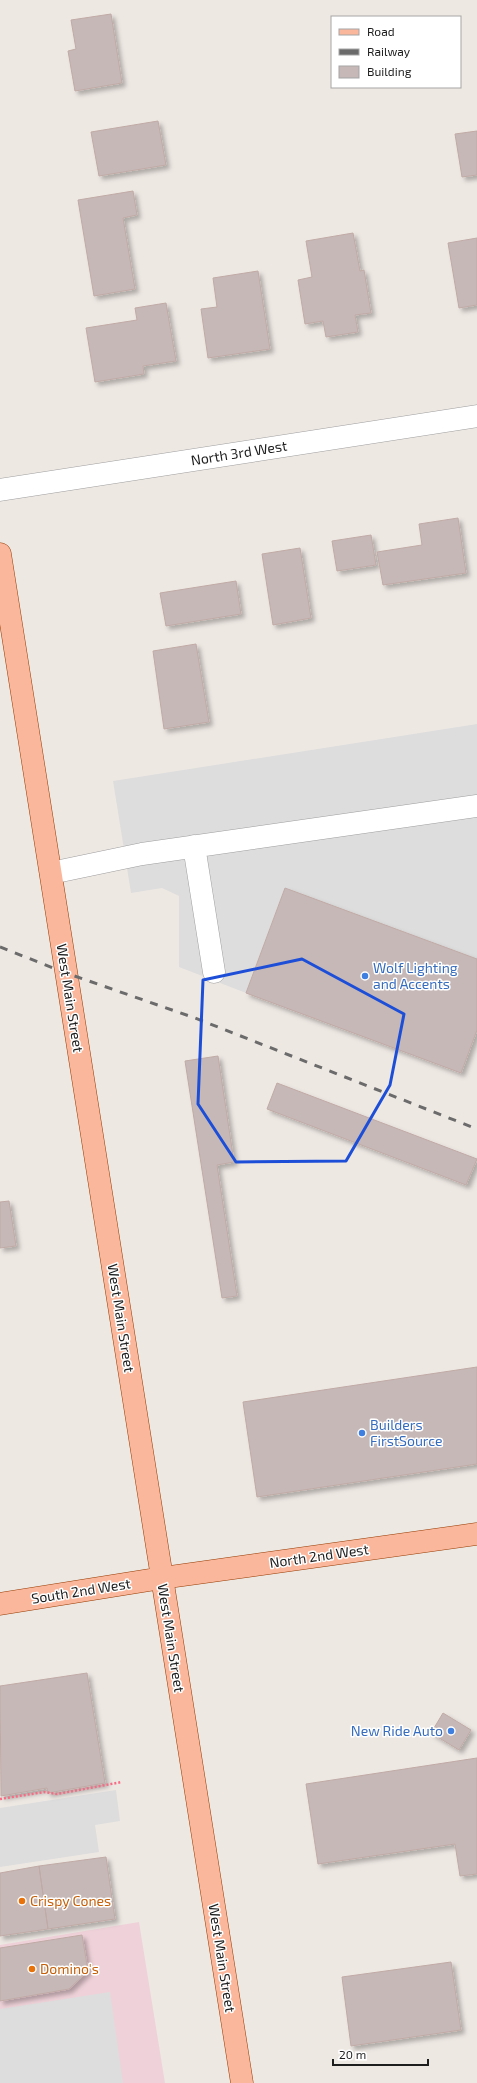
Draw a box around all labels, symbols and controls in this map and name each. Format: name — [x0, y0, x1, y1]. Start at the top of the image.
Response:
legend — [331, 16, 461, 88]
text: Road — [367, 24, 395, 38]
text: Railway — [367, 44, 411, 58]
text: Building — [367, 64, 412, 78]
street label: North 3rd West — [190, 437, 288, 469]
street label: West Main Street — [54, 942, 87, 1053]
place label: Wolf Lighting and Accents — [373, 959, 458, 992]
marker: Wolf Lighting and Accents — [360, 971, 370, 981]
street label: West Main Street — [105, 1262, 138, 1373]
place label: Builders FirstSource — [370, 1416, 443, 1449]
marker: Builders FirstSource — [357, 1428, 367, 1438]
street label: North 2nd West — [268, 1540, 370, 1571]
street label: South 2nd West — [30, 1574, 132, 1607]
street label: West Main Street — [155, 1582, 188, 1693]
place label: New Ride Auto — [351, 1722, 443, 1739]
marker: New Ride Auto — [446, 1726, 456, 1736]
place label: Crispy Cones — [30, 1892, 111, 1909]
marker: Crispy Cones — [17, 1896, 27, 1906]
street label: West Main Street — [206, 1902, 239, 2013]
place label: Domino's — [40, 1960, 99, 1977]
marker: Domino's — [27, 1964, 37, 1974]
scale bar — [333, 2041, 428, 2067]
text: 20 m — [339, 2047, 366, 2061]

